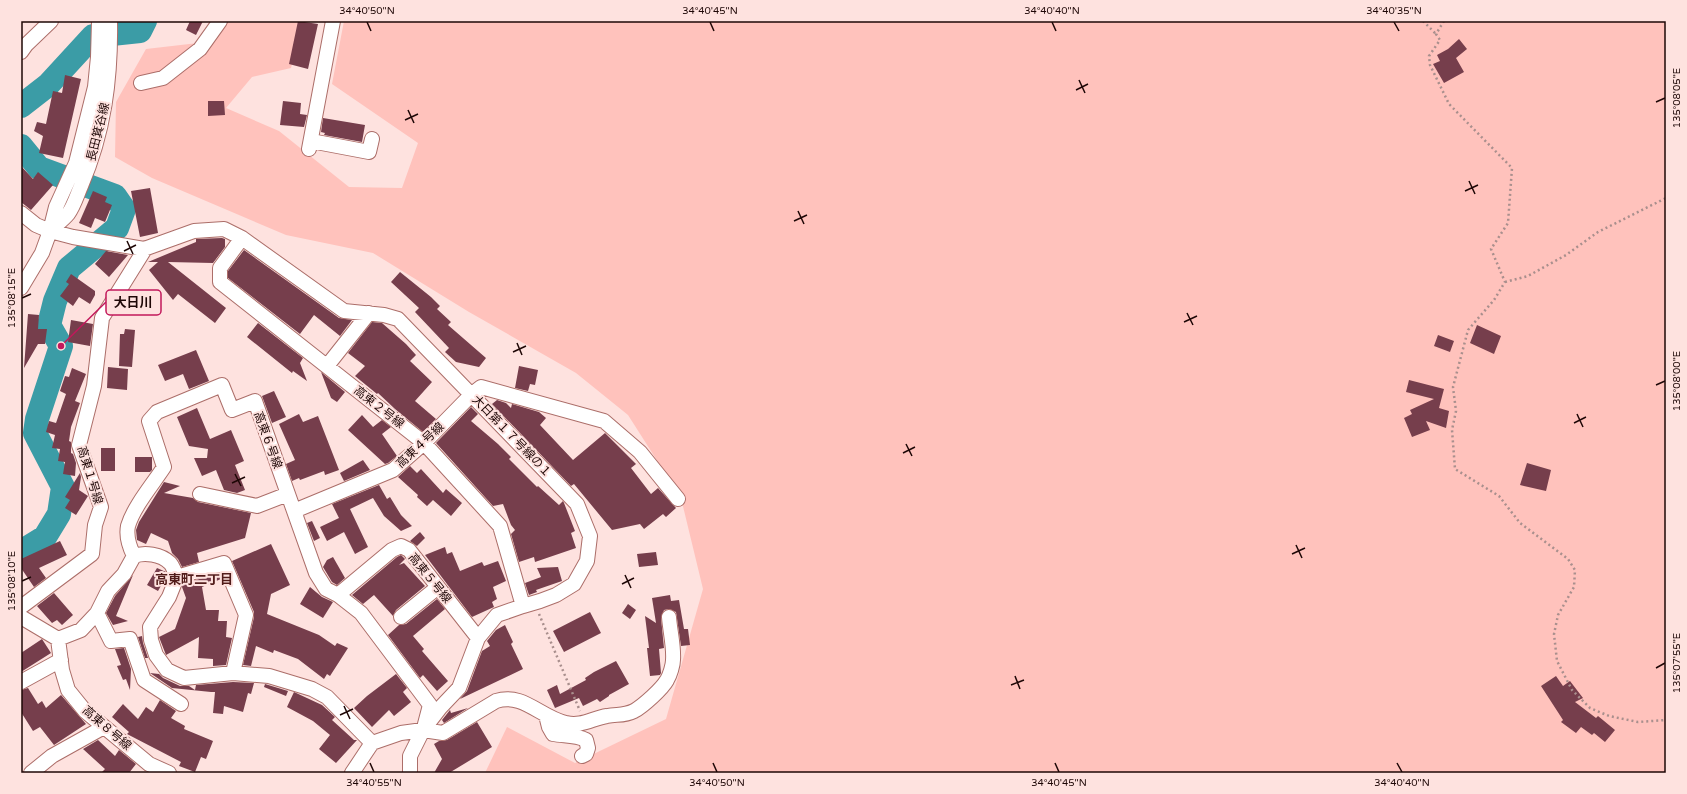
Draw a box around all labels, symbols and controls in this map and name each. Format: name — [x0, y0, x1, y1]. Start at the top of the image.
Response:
text: 34°40'50"N — [339, 5, 395, 17]
text: 34°40'45"N — [682, 5, 738, 17]
text: 34°40'40"N — [1024, 5, 1080, 17]
text: 34°40'35"N — [1366, 5, 1422, 17]
text: 135°08'05"E — [1671, 68, 1683, 128]
street label: 長田箕谷線 — [84, 101, 112, 163]
text: 135°08'15"E — [6, 268, 18, 328]
callout: 大日川 — [106, 290, 161, 315]
text: 大日川 — [113, 295, 153, 311]
text: 135°08'00"E — [1671, 351, 1683, 411]
street label: 高東２号線 — [351, 383, 407, 431]
street label: 大日第１７号線の１ — [469, 392, 555, 480]
street label: 高東６号線 — [251, 409, 285, 471]
street label: 高東４号線 — [393, 419, 447, 471]
street label: 高東１号線 — [75, 444, 105, 506]
street label: 高東５号線 — [406, 550, 454, 606]
text: 135°08'10"E — [6, 551, 18, 611]
district label: 高東町二丁目 — [155, 572, 233, 588]
text: 135°07'55"E — [1671, 633, 1683, 693]
street label: 高東８号線 — [80, 703, 134, 753]
text: 34°40'55"N — [346, 777, 402, 789]
text: 34°40'50"N — [689, 777, 745, 789]
text: 34°40'45"N — [1031, 777, 1087, 789]
text: 34°40'40"N — [1374, 777, 1430, 789]

